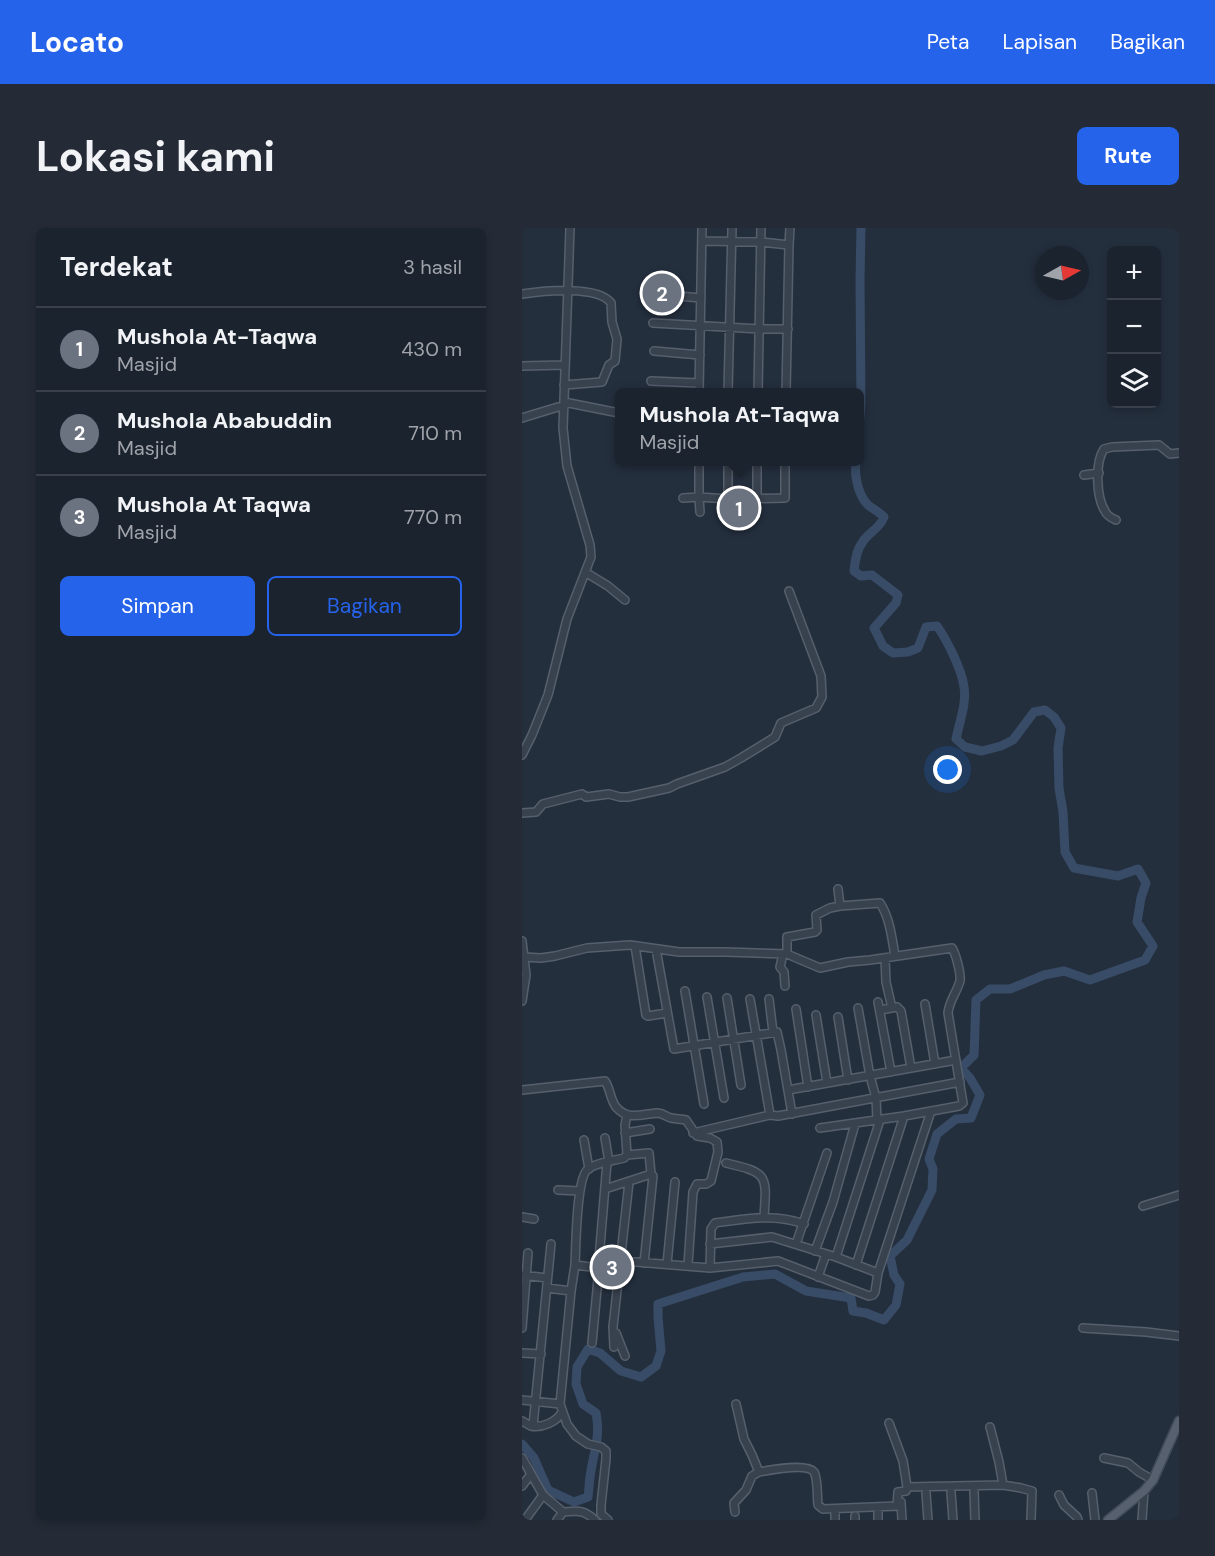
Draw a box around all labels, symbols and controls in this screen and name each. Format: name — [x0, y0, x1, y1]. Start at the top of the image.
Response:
text: Locato — [30, 24, 124, 61]
text: Peta — [927, 28, 969, 56]
text: Lapisan — [1002, 28, 1077, 56]
text: Bagikan — [1110, 28, 1185, 56]
button: Rute — [1077, 127, 1179, 185]
text: Lokasi kami — [36, 129, 275, 184]
north arrow — [1035, 246, 1089, 300]
map controls — [1107, 246, 1161, 408]
button: + — [1107, 246, 1161, 300]
text: Terdekat — [60, 250, 173, 284]
text: 3 hasil — [403, 254, 462, 280]
pin: 2 — [642, 270, 682, 316]
button: − — [1107, 300, 1161, 354]
text: Mushola At-Taqwa — [117, 322, 317, 351]
text: 1 — [76, 336, 83, 362]
text: 430 m — [401, 336, 462, 362]
text: Masjid — [117, 351, 177, 377]
button: layers — [1107, 354, 1161, 408]
popup — [615, 388, 864, 466]
text: Mushola At-Taqwa — [639, 400, 840, 429]
text: Mushola Ababuddin — [117, 406, 332, 435]
text: 2 — [74, 420, 85, 446]
text: 710 m — [408, 420, 462, 446]
text: Masjid — [639, 429, 699, 455]
text: Masjid — [117, 435, 177, 461]
pin: 1 — [720, 486, 758, 530]
text: Mushola At Taqwa — [117, 490, 311, 519]
text: 3 — [73, 504, 86, 530]
text: 770 m — [404, 504, 462, 530]
text: Masjid — [117, 519, 177, 545]
button: Simpan — [60, 576, 255, 636]
button: Bagikan — [267, 576, 462, 636]
your location — [933, 755, 962, 784]
pin: 3 — [592, 1244, 632, 1290]

